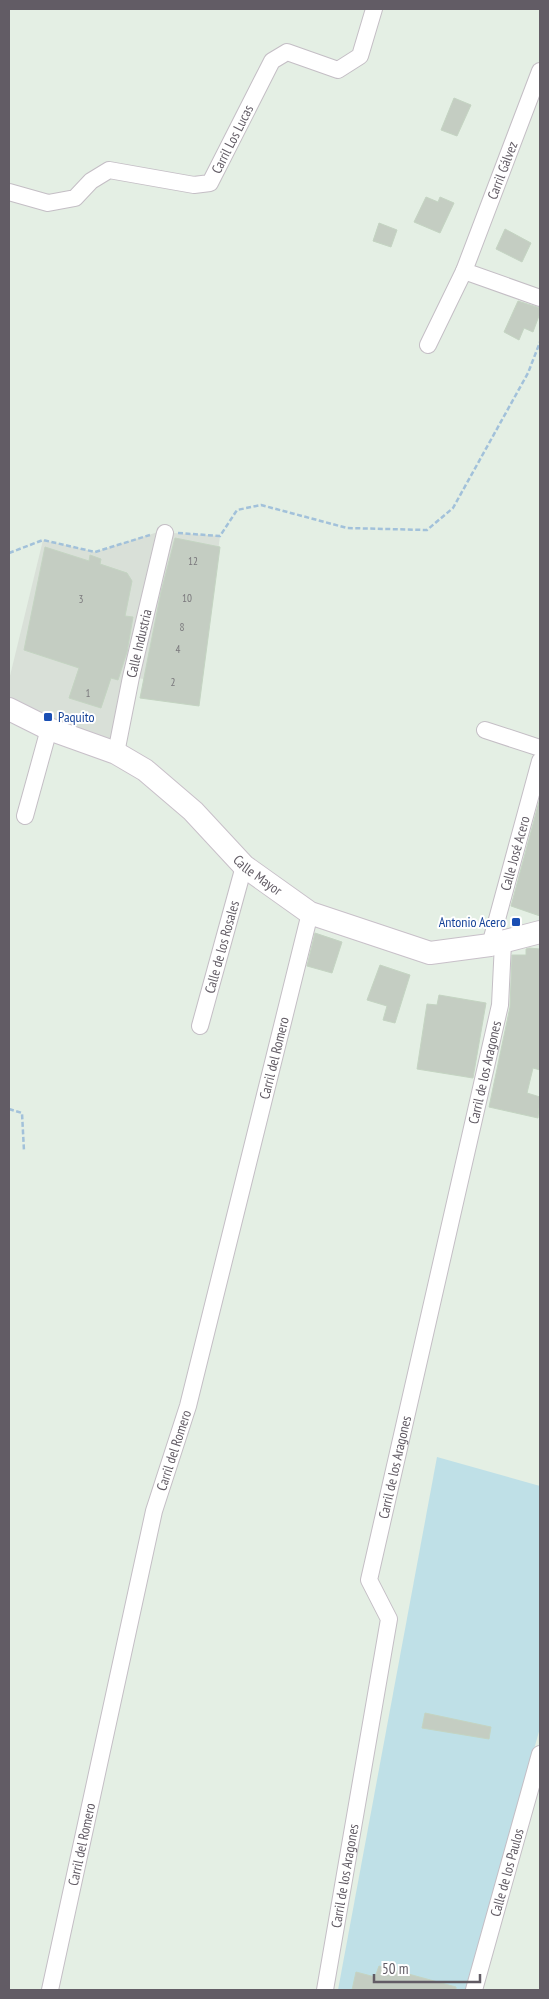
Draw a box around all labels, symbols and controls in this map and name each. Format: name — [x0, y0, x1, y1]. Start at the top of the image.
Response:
street label: Carril Los Lucas — [207, 102, 257, 177]
street label: Carril Gálvez — [483, 139, 521, 202]
house number: 12 — [188, 554, 198, 568]
house number: 10 — [182, 591, 192, 605]
house number: 3 — [79, 592, 84, 606]
street label: Calle Industria — [122, 607, 156, 679]
house number: 8 — [180, 620, 185, 634]
house number: 4 — [176, 642, 181, 656]
house number: 2 — [171, 675, 176, 689]
house number: 1 — [86, 686, 91, 700]
place label: Paquito — [58, 708, 94, 726]
marker: Paquito — [42, 711, 54, 723]
street label: Calle José Acero — [496, 814, 534, 893]
street label: Calle Mayor — [229, 851, 286, 899]
street label: Calle de los Rosales — [200, 898, 243, 995]
place label: Antonio Acero — [439, 913, 506, 931]
marker: Antonio Acero — [510, 916, 522, 928]
street label: Carril del Romero — [255, 1015, 293, 1101]
street label: Carril de los Aragones — [464, 1019, 505, 1126]
street label: Carril del Romero — [152, 1408, 195, 1493]
street label: Carril de los Aragones — [374, 1414, 415, 1520]
street label: Carril del Romero — [64, 1801, 99, 1887]
street label: Carril de los Aragones — [327, 1822, 363, 1929]
street label: Calle de los Paulos — [486, 1826, 528, 1919]
scale bar — [374, 1952, 480, 1984]
text: 50 m — [382, 1959, 408, 1978]

